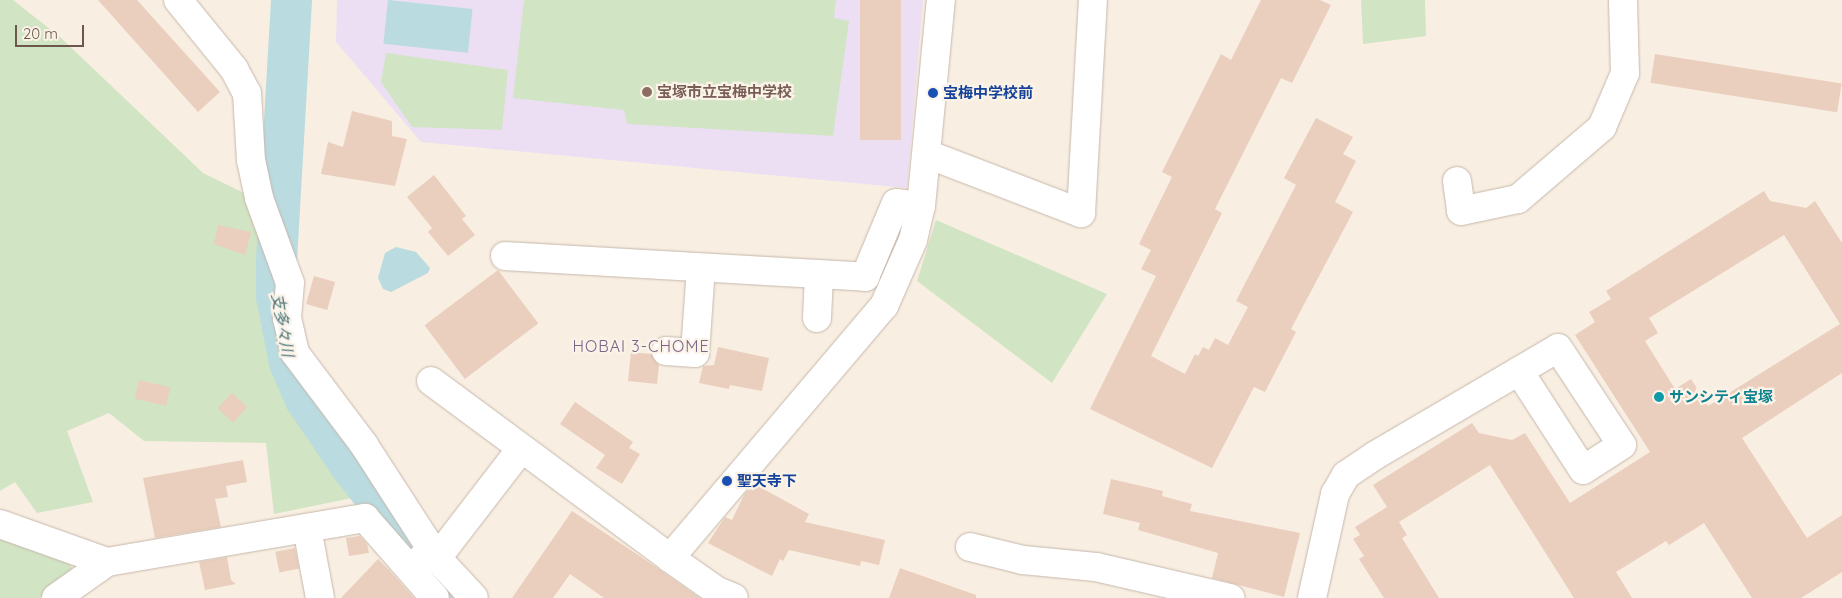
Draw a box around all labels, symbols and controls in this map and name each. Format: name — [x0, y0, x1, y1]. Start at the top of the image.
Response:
scale bar — [18, 15, 86, 47]
text: 20 m — [23, 24, 58, 43]
place label: 宝塚市立宝梅中学校 — [657, 83, 792, 101]
place label: 宝梅中学校前 — [943, 84, 1033, 102]
marker: 宝塚市立宝梅中学校 — [641, 86, 653, 98]
marker: 宝梅中学校前 — [927, 87, 939, 99]
water label: 支多々川 — [268, 292, 298, 358]
district label: HOBAI 3-CHOME — [571, 336, 711, 356]
place label: サンシティ宝塚 — [1669, 388, 1774, 406]
marker: サンシティ宝塚 — [1653, 391, 1665, 403]
place label: 聖天寺下 — [737, 472, 797, 490]
marker: 聖天寺下 — [721, 475, 733, 487]

